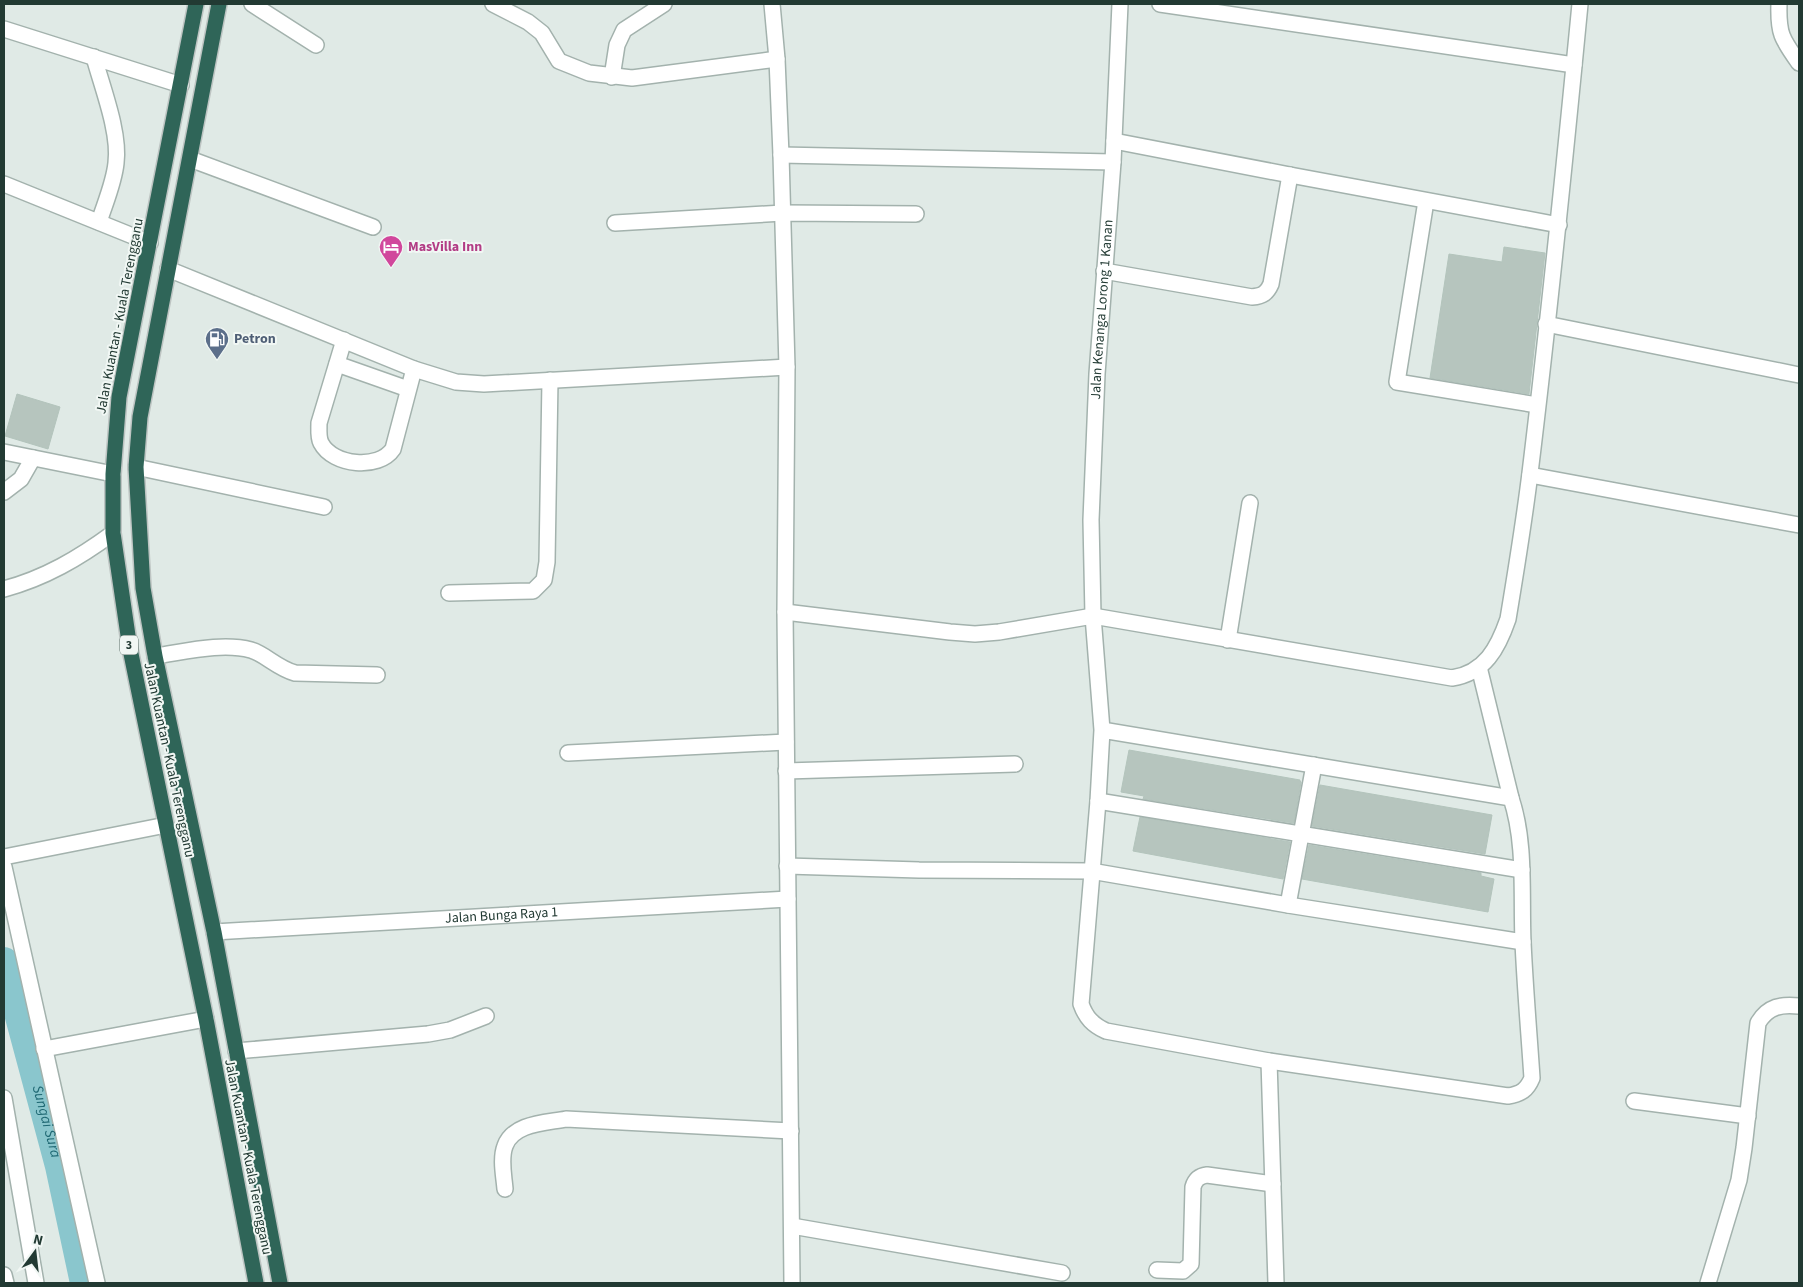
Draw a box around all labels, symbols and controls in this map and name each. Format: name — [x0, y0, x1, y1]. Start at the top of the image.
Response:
street label: Jalan Kuantan - Kuala Terengganu — [91, 216, 149, 416]
street label: Jalan Kenanga Lorong 1 Kanan — [1086, 219, 1119, 400]
hotel icon: MasVilla Inn — [378, 234, 404, 268]
place label: MasVilla Inn — [408, 237, 482, 257]
fuel station icon: Petron — [204, 326, 230, 360]
place label: Petron — [234, 329, 276, 349]
road number: 3 — [120, 636, 138, 654]
street label: Jalan Kuantan - Kuala Terengganu — [139, 660, 199, 860]
street label: Jalan Bunga Raya 1 — [444, 902, 559, 929]
street label: Jalan Kuantan - Kuala Terengganu — [219, 1057, 277, 1257]
water label: Sungai Sura — [27, 1083, 67, 1160]
north arrow — [10, 1227, 60, 1277]
text: N — [31, 1230, 45, 1251]

